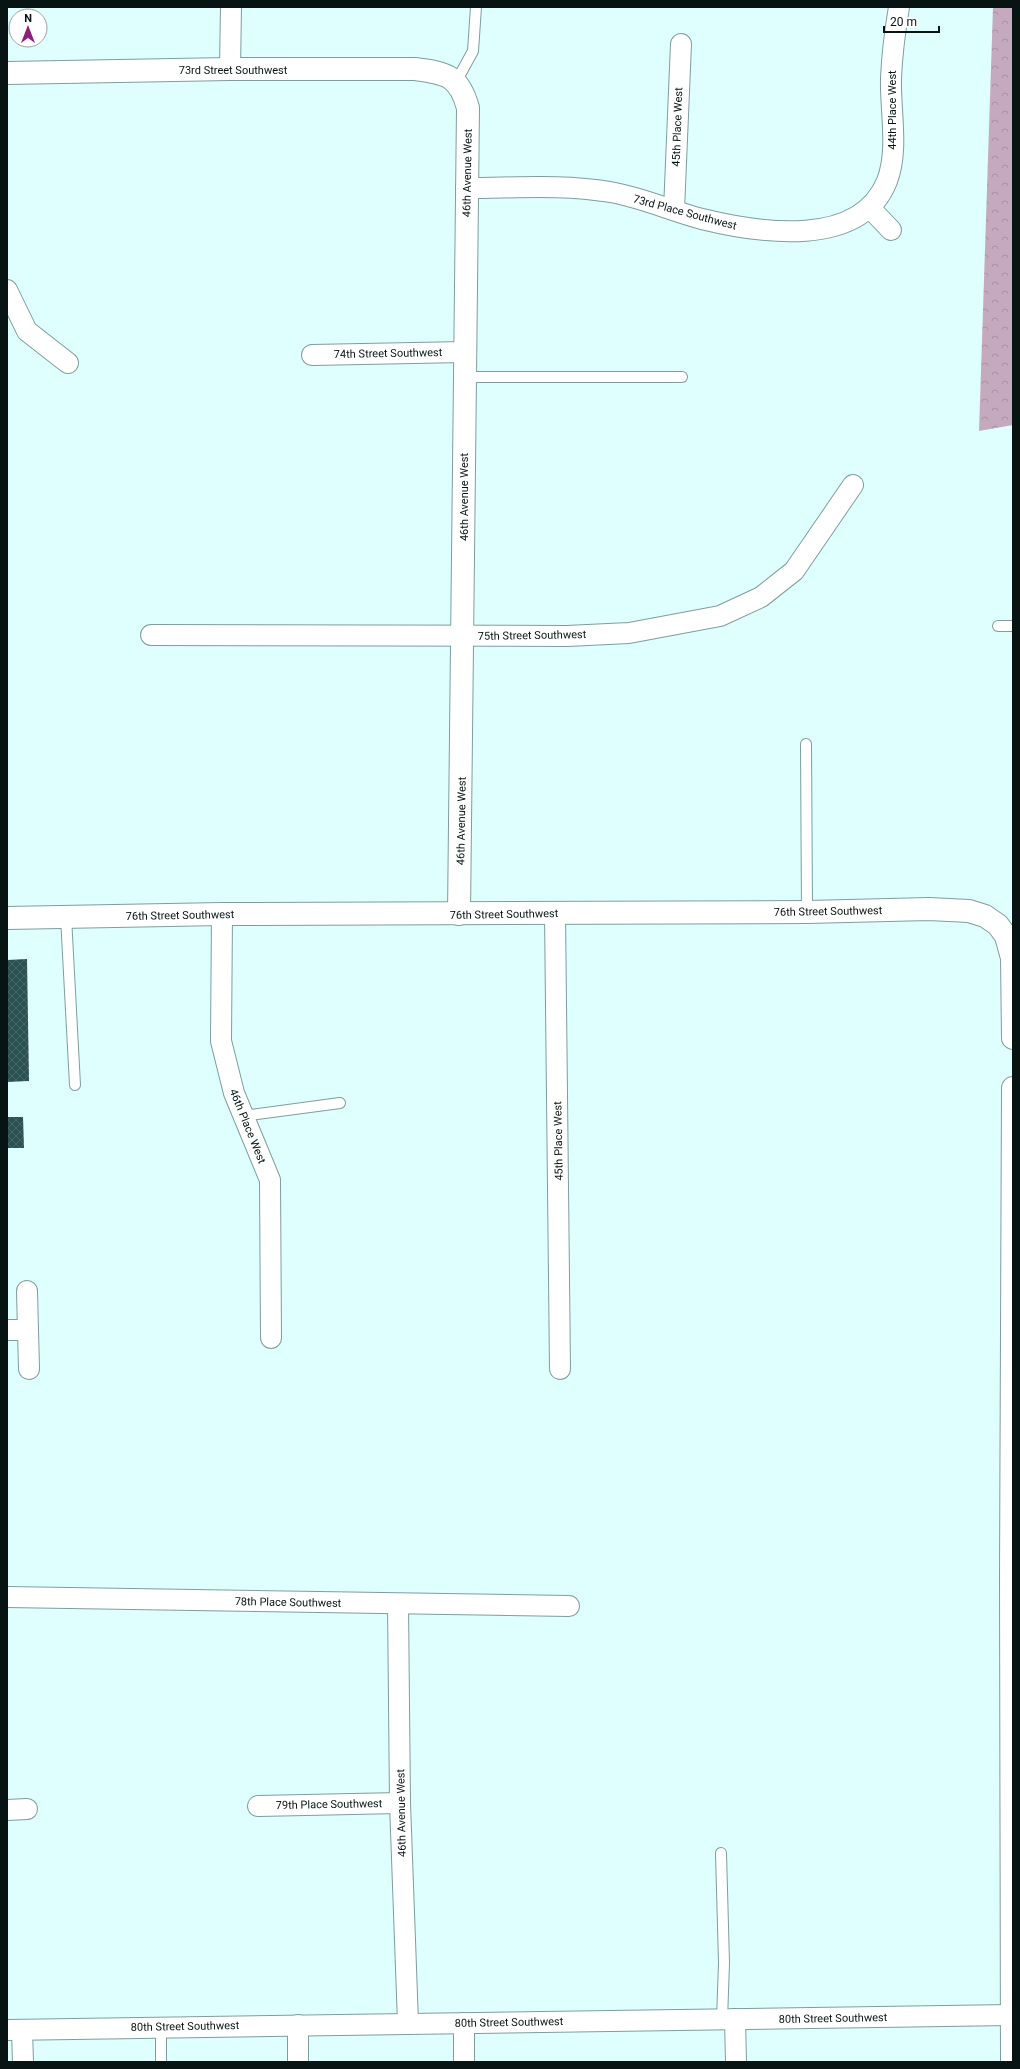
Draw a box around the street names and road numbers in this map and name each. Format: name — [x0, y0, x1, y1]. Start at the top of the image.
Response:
street label: 73rd Street Southwest — [179, 64, 288, 77]
street label: 44th Place West — [886, 70, 899, 150]
street label: 45th Place West — [670, 87, 685, 167]
street label: 46th Avenue West — [460, 128, 475, 217]
street label: 73rd Place Southwest — [632, 192, 738, 233]
street label: 74th Street Southwest — [334, 346, 443, 361]
street label: 46th Avenue West — [458, 453, 471, 541]
street label: 75th Street Southwest — [478, 628, 587, 643]
street label: 46th Avenue West — [454, 776, 469, 865]
street label: 76th Street Southwest — [774, 904, 883, 919]
street label: 76th Street Southwest — [450, 907, 559, 922]
street label: 76th Street Southwest — [126, 908, 235, 923]
street label: 46th Place West — [227, 1087, 269, 1166]
street label: 45th Place West — [551, 1101, 566, 1181]
street label: 78th Place Southwest — [235, 1595, 342, 1610]
street label: 46th Avenue West — [394, 1768, 409, 1857]
street label: 79th Place Southwest — [276, 1797, 383, 1812]
street label: 80th Street Southwest — [779, 2011, 888, 2026]
street label: 80th Street Southwest — [455, 2015, 564, 2030]
street label: 80th Street Southwest — [131, 2019, 240, 2034]

